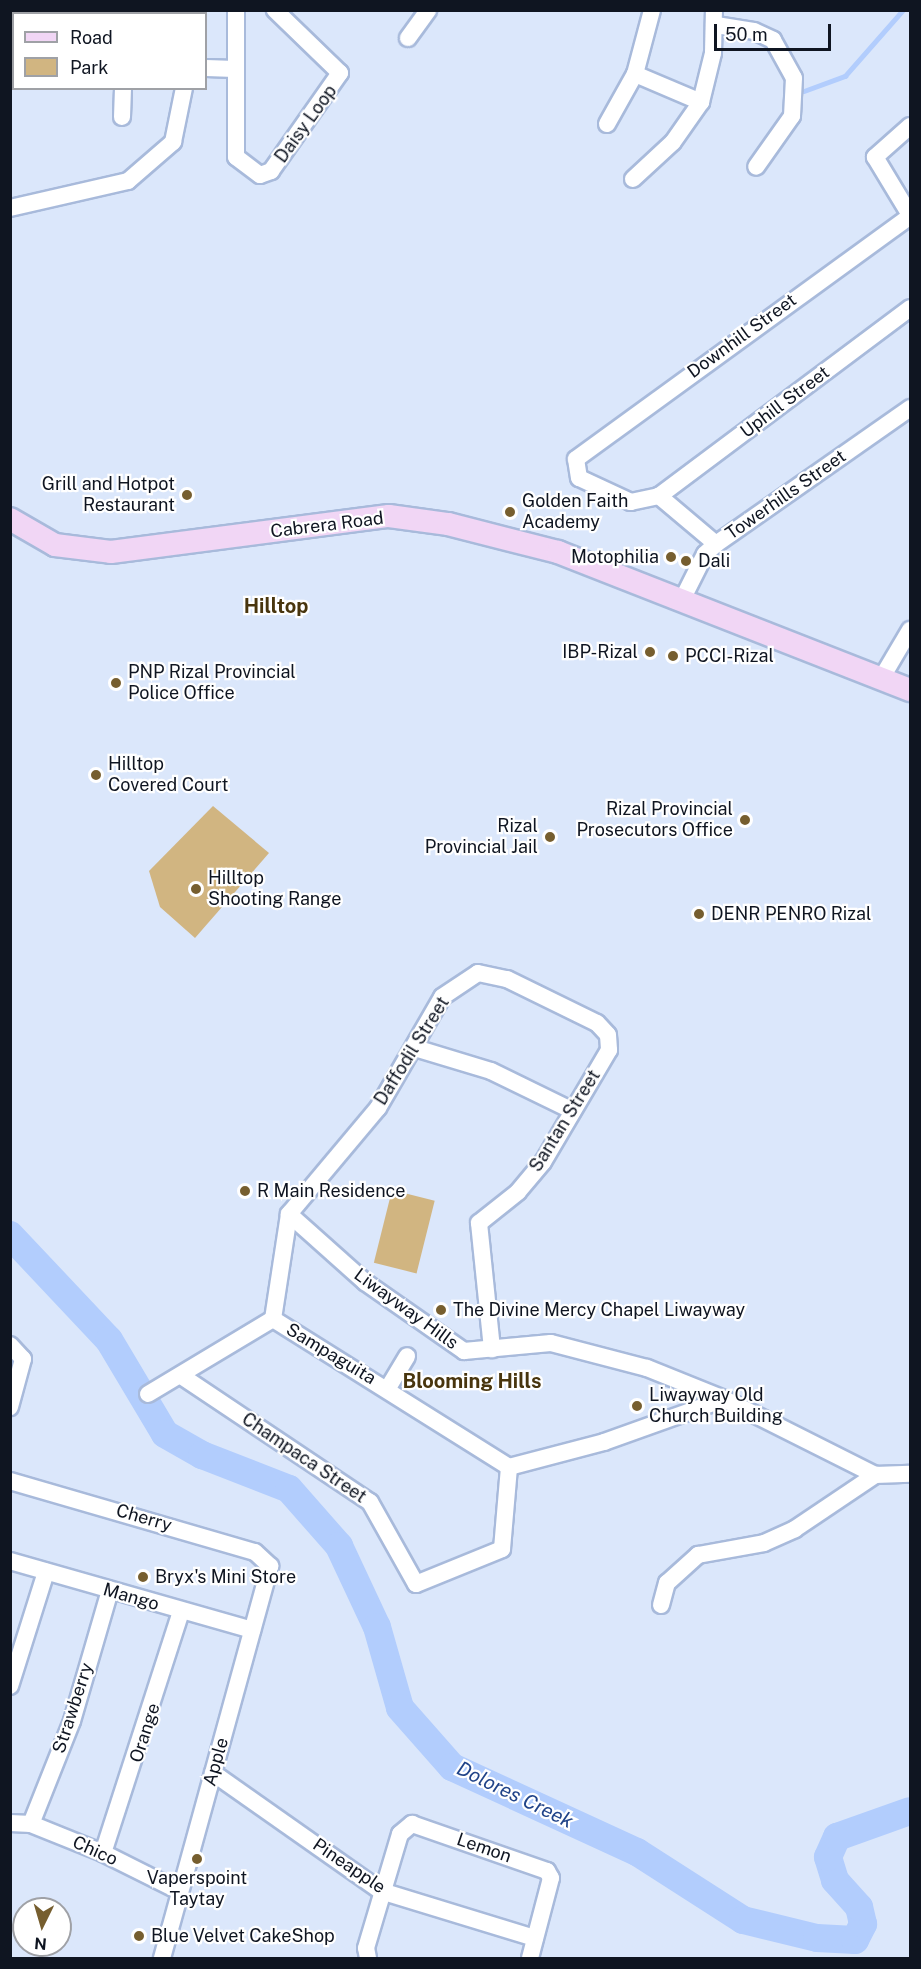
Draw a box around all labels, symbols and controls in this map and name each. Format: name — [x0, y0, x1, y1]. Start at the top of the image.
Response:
legend — [12, 12, 207, 90]
scale bar — [717, 12, 834, 50]
text: 50 m — [725, 24, 768, 45]
text: Road — [70, 27, 113, 48]
text: Park — [70, 57, 108, 78]
street label: Daisy Loop — [270, 81, 342, 167]
street label: Downhill Street — [683, 289, 801, 383]
street label: Uphill Street — [736, 362, 834, 442]
street label: Towerhills Street — [722, 445, 850, 545]
place label: Grill and Hotpot Restaurant — [42, 474, 175, 516]
marker: Grill and Hotpot Restaurant — [180, 488, 194, 502]
place label: Golden Faith Academy — [522, 491, 628, 534]
marker: Golden Faith Academy — [503, 505, 517, 519]
street label: Cabrera Road — [269, 507, 385, 543]
place label: Motophilia — [571, 546, 659, 568]
marker: Motophilia — [664, 550, 678, 564]
place label: Dali — [698, 550, 730, 572]
marker: Dali — [679, 554, 693, 568]
district label: Hilltop — [244, 594, 308, 618]
place label: IBP-Rizal — [562, 641, 638, 663]
marker: IBP-Rizal — [643, 645, 657, 659]
place label: PCCI-Rizal — [685, 645, 774, 667]
marker: PCCI-Rizal — [666, 649, 680, 663]
place label: PNP Rizal Provincial Police Office — [128, 662, 296, 704]
marker: PNP Rizal Provincial Police Office — [109, 676, 123, 690]
place label: Hilltop Covered Court — [108, 754, 229, 796]
marker: Hilltop Covered Court — [89, 768, 103, 782]
place label: Rizal Provincial Prosecutors Office — [576, 799, 733, 842]
marker: Rizal Provincial Prosecutors Office — [738, 813, 752, 827]
place label: Rizal Provincial Jail — [425, 816, 538, 858]
marker: Rizal Provincial Jail — [543, 830, 557, 844]
place label: Hilltop Shooting Range — [208, 868, 341, 910]
marker: Hilltop Shooting Range — [189, 882, 203, 896]
place label: DENR PENRO Rizal — [711, 903, 871, 925]
marker: DENR PENRO Rizal — [692, 907, 706, 921]
street label: Daffodil Street — [370, 993, 454, 1109]
street label: Santan Street — [525, 1066, 605, 1176]
place label: R Main Residence — [257, 1180, 406, 1202]
marker: R Main Residence — [238, 1184, 252, 1198]
street label: Liwayway Hills — [350, 1264, 462, 1354]
place label: The Divine Mercy Chapel Liwayway — [453, 1299, 745, 1321]
marker: The Divine Mercy Chapel Liwayway — [434, 1303, 448, 1317]
street label: Sampaguita — [282, 1319, 380, 1389]
district label: Blooming Hills — [403, 1369, 541, 1393]
place label: Liwayway Old Church Building — [649, 1385, 783, 1428]
marker: Liwayway Old Church Building — [630, 1399, 644, 1413]
street label: Champaca Street — [238, 1408, 370, 1508]
street label: Cherry — [114, 1500, 174, 1536]
place label: Bryx's Mini Store — [155, 1566, 296, 1588]
marker: Bryx's Mini Store — [136, 1570, 150, 1584]
street label: Mango — [100, 1579, 162, 1615]
street label: Strawberry — [48, 1660, 98, 1756]
street label: Orange — [125, 1701, 165, 1765]
street label: Apple — [199, 1735, 233, 1789]
water label: Dolores Creek — [453, 1756, 577, 1834]
street label: Lemon — [454, 1829, 514, 1867]
street label: Chico — [69, 1832, 121, 1870]
street label: Pineapple — [309, 1834, 389, 1898]
marker: Vaperspoint Taytay — [190, 1852, 204, 1866]
place label: Vaperspoint Taytay — [147, 1868, 247, 1910]
north arrow — [12, 1897, 72, 1957]
place label: Blue Velvet CakeShop — [151, 1925, 335, 1947]
marker: Blue Velvet CakeShop — [132, 1929, 146, 1943]
text: N — [34, 1933, 48, 1953]

